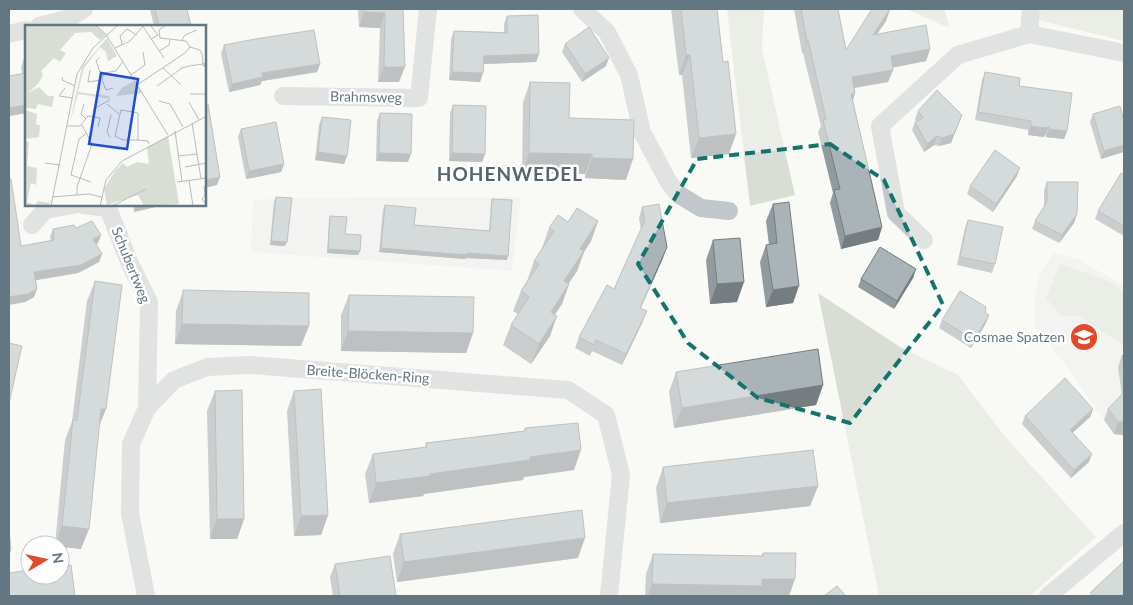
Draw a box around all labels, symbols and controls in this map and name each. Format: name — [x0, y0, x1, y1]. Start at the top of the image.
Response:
inset map — [25, 25, 206, 206]
street label: Brahmsweg — [330, 87, 402, 106]
district label: HOHENWEDEL — [437, 162, 583, 185]
street label: Schubertweg — [108, 224, 154, 305]
school or university icon: Cosmae Spatzen — [1069, 322, 1099, 352]
place label: Cosmae Spatzen — [964, 328, 1065, 345]
street label: Breite-Blöcken-Ring — [306, 361, 430, 386]
north arrow — [20, 535, 70, 585]
text: N — [49, 551, 68, 565]

